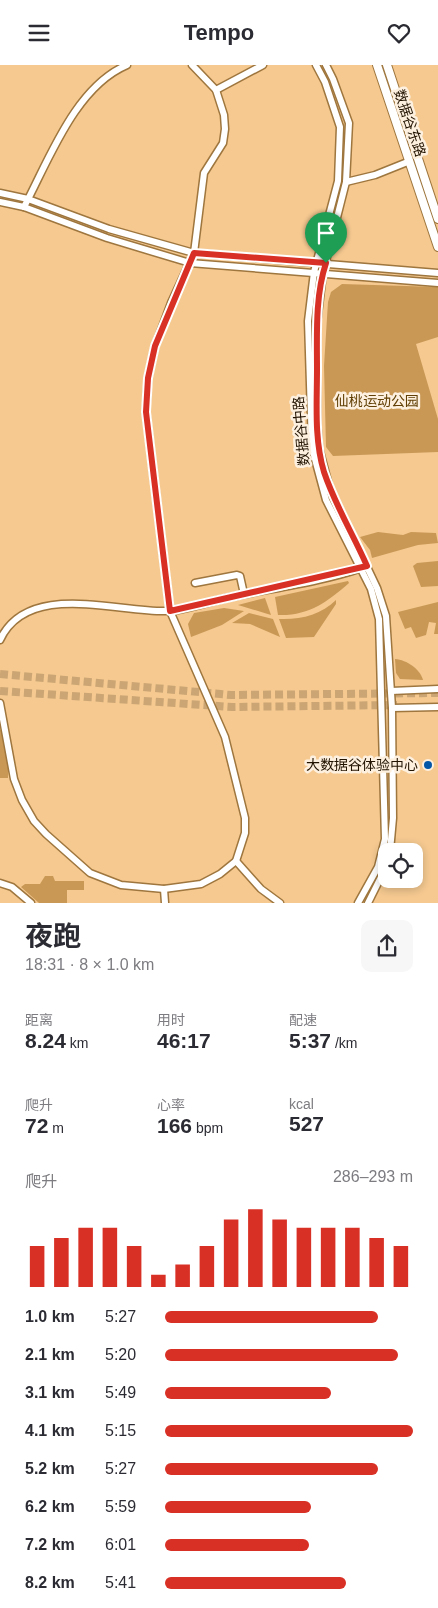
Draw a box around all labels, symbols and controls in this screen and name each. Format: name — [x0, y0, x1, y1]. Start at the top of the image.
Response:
icon: menu — [25, 19, 53, 47]
icon: heart — [385, 19, 413, 47]
text: Tempo — [184, 20, 254, 45]
street label: 数据谷东路 — [391, 87, 429, 159]
pin — [305, 212, 347, 263]
icon: arrive — [312, 219, 340, 247]
park label: 仙桃运动公园 — [335, 393, 419, 409]
street label: 数据谷中路 — [290, 395, 312, 467]
place label: 大数据谷体验中心 — [306, 757, 418, 773]
marker: 大数据谷体验中心 — [422, 759, 434, 771]
map controls — [378, 843, 423, 888]
button: locate — [378, 843, 423, 888]
button: share — [361, 920, 413, 972]
text: 夜跑 — [25, 921, 81, 952]
text: 18:31 · 8 × 1.0 km — [25, 956, 154, 973]
text: 距离 — [25, 1012, 53, 1028]
text: 用时 — [157, 1012, 185, 1028]
text: 配速 — [289, 1012, 317, 1028]
text: 8.24 — [25, 1029, 66, 1052]
text: 46:17 — [157, 1029, 211, 1052]
text: 5:37 — [289, 1029, 331, 1052]
text: km — [66, 1035, 88, 1051]
text: /km — [331, 1035, 357, 1051]
text: kcal — [289, 1096, 314, 1112]
text: 爬升 — [25, 1097, 53, 1113]
text: 心率 — [157, 1097, 185, 1113]
text: 527 — [289, 1112, 324, 1135]
text: 72 — [25, 1114, 48, 1137]
text: 166 — [157, 1114, 192, 1137]
text: m — [48, 1120, 64, 1136]
text: bpm — [192, 1120, 223, 1136]
text: 286–293 m — [333, 1168, 413, 1185]
text: 爬升 — [25, 1173, 57, 1190]
text: 1.0 km — [25, 1308, 75, 1325]
text: 5:27 — [105, 1308, 136, 1325]
text: 2.1 km — [25, 1346, 75, 1363]
text: 5:20 — [105, 1346, 136, 1363]
text: 3.1 km — [25, 1384, 75, 1401]
text: 5:49 — [105, 1384, 136, 1401]
text: 4.1 km — [25, 1422, 75, 1439]
text: 5:15 — [105, 1422, 136, 1439]
text: 5.2 km — [25, 1460, 75, 1477]
text: 5:27 — [105, 1460, 136, 1477]
text: 6.2 km — [25, 1498, 75, 1515]
text: 5:59 — [105, 1498, 136, 1515]
text: 7.2 km — [25, 1536, 75, 1553]
text: 6:01 — [105, 1536, 136, 1553]
text: 8.2 km — [25, 1574, 75, 1591]
text: 5:41 — [105, 1574, 136, 1591]

